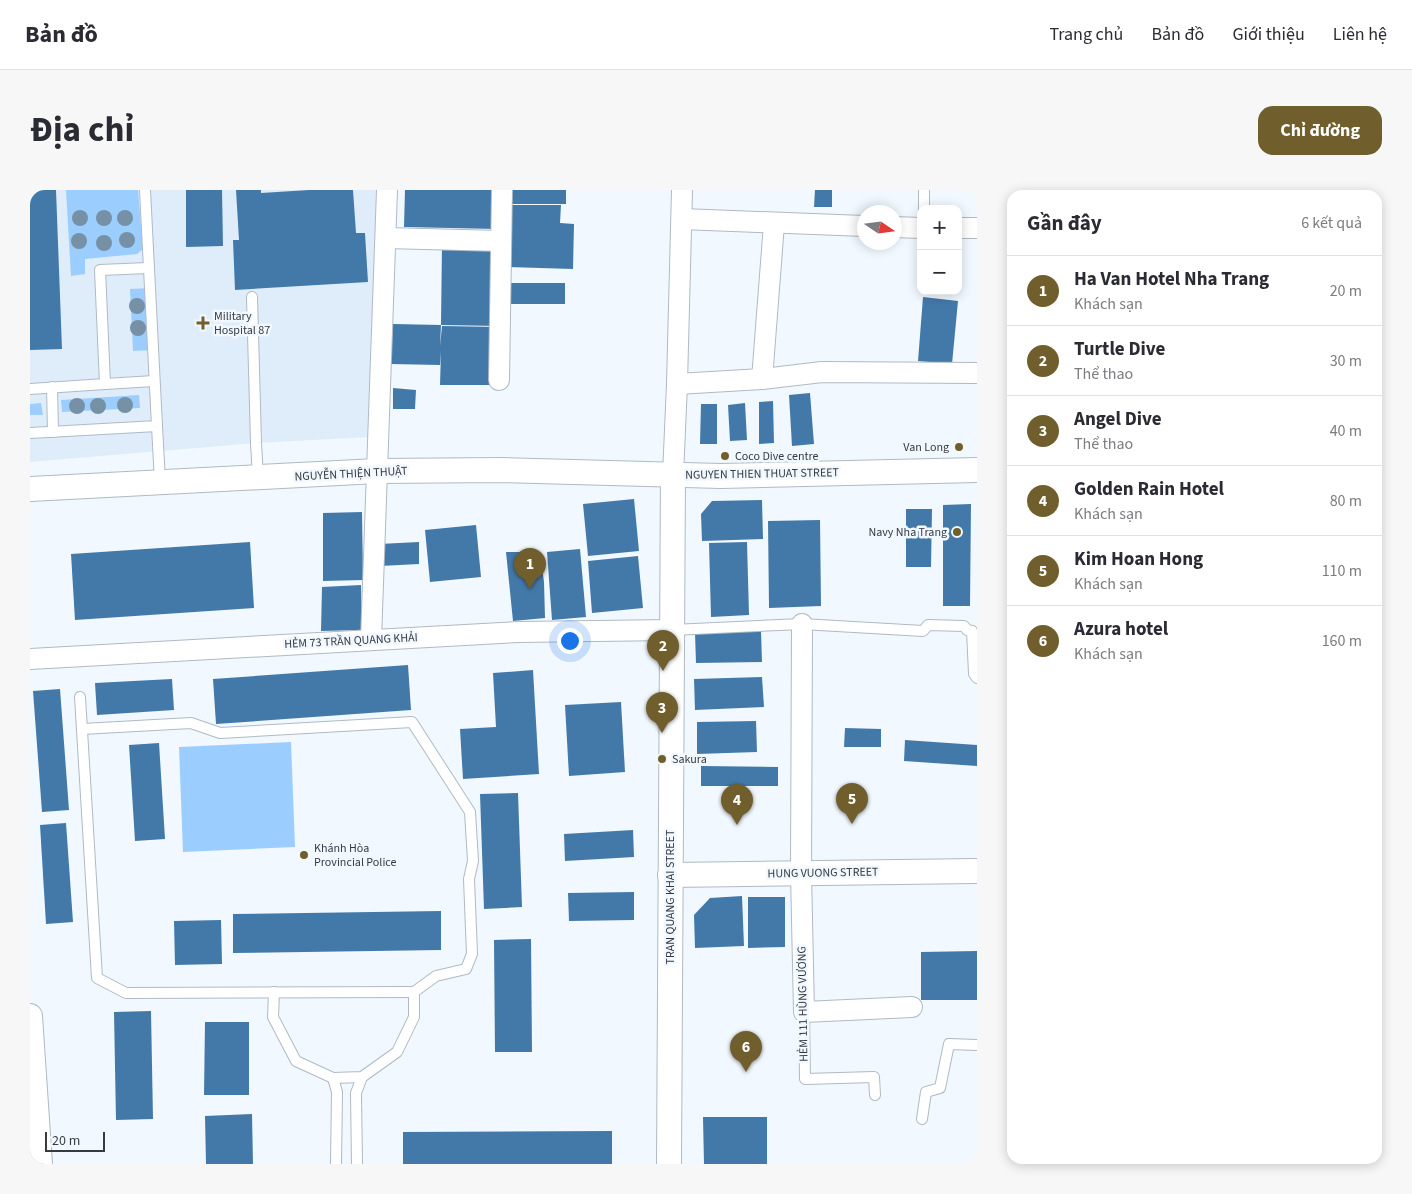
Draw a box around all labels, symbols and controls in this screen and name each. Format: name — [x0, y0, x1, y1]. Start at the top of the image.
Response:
text: Bản đồ — [25, 17, 98, 52]
text: Trang chủ — [1049, 22, 1123, 47]
text: Bản đồ — [1151, 22, 1204, 47]
text: Giới thiệu — [1232, 22, 1305, 47]
text: Liên hệ — [1333, 22, 1387, 47]
text: Địa chỉ — [30, 105, 134, 155]
button: Chỉ đường — [1258, 106, 1382, 155]
north arrow — [857, 205, 902, 250]
map controls — [917, 205, 962, 295]
button: + — [917, 205, 962, 250]
text: Gần đây — [1027, 208, 1102, 238]
text: 6 kết quả — [1301, 212, 1362, 234]
button: − — [917, 250, 962, 295]
text: Ha Van Hotel Nha Trang — [1074, 266, 1269, 293]
text: 1 — [1039, 280, 1047, 302]
text: 20 m — [1330, 280, 1362, 302]
text: Khách sạn — [1074, 293, 1143, 315]
place label: Military Hospital 87 — [214, 308, 270, 339]
marker: Military Hospital 87 — [196, 316, 210, 330]
text: Turtle Dive — [1074, 336, 1165, 363]
text: 2 — [1039, 350, 1047, 372]
text: 30 m — [1330, 350, 1362, 372]
text: Thể thao — [1074, 363, 1133, 385]
text: Angel Dive — [1074, 406, 1162, 433]
text: 3 — [1039, 420, 1047, 442]
text: 40 m — [1330, 420, 1362, 442]
text: Thể thao — [1074, 433, 1133, 455]
place label: Van Long — [903, 439, 949, 456]
marker: Van Long — [953, 441, 965, 453]
place label: Coco Dive centre — [735, 448, 819, 465]
marker: Coco Dive centre — [719, 450, 731, 462]
street label: NGUYỄN THIỆN THUẬT — [294, 463, 408, 485]
street label: NGUYEN THIEN THUAT STREET — [685, 464, 840, 484]
text: Golden Rain Hotel — [1074, 476, 1224, 503]
text: 4 — [1039, 490, 1047, 512]
text: 80 m — [1330, 490, 1362, 512]
text: Khách sạn — [1074, 503, 1143, 525]
place label: Navy Nha Trang — [868, 524, 947, 541]
marker: Navy Nha Trang — [951, 526, 963, 538]
text: Kim Hoan Hong — [1074, 546, 1203, 573]
pin: 1 — [514, 548, 546, 589]
text: 5 — [1039, 560, 1047, 582]
text: 110 m — [1322, 560, 1362, 582]
text: Khách sạn — [1074, 573, 1143, 595]
text: Azura hotel — [1074, 616, 1168, 643]
your location — [557, 628, 583, 654]
street label: HẺM 73 TRẦN QUANG KHẢI — [284, 629, 418, 653]
pin: 2 — [647, 630, 679, 671]
text: 6 — [1039, 630, 1047, 652]
text: 160 m — [1322, 630, 1362, 652]
text: Khách sạn — [1074, 643, 1143, 665]
pin: 3 — [646, 692, 678, 733]
place label: Sakura — [672, 751, 707, 768]
marker: Sakura — [656, 753, 668, 765]
pin: 5 — [836, 783, 868, 824]
pin: 4 — [721, 784, 753, 825]
street label: TRAN QUANG KHAI STREET — [662, 829, 679, 964]
place label: Khánh Hòa Provincial Police — [314, 840, 397, 871]
marker: Khánh Hòa Provincial Police — [298, 849, 310, 861]
street label: HUNG VUONG STREET — [767, 864, 879, 882]
street label: HẺM 111 HÙNG VƯƠNG — [793, 946, 813, 1062]
pin: 6 — [730, 1031, 762, 1072]
scale bar — [45, 1129, 105, 1152]
text: 20 m — [52, 1131, 80, 1151]

